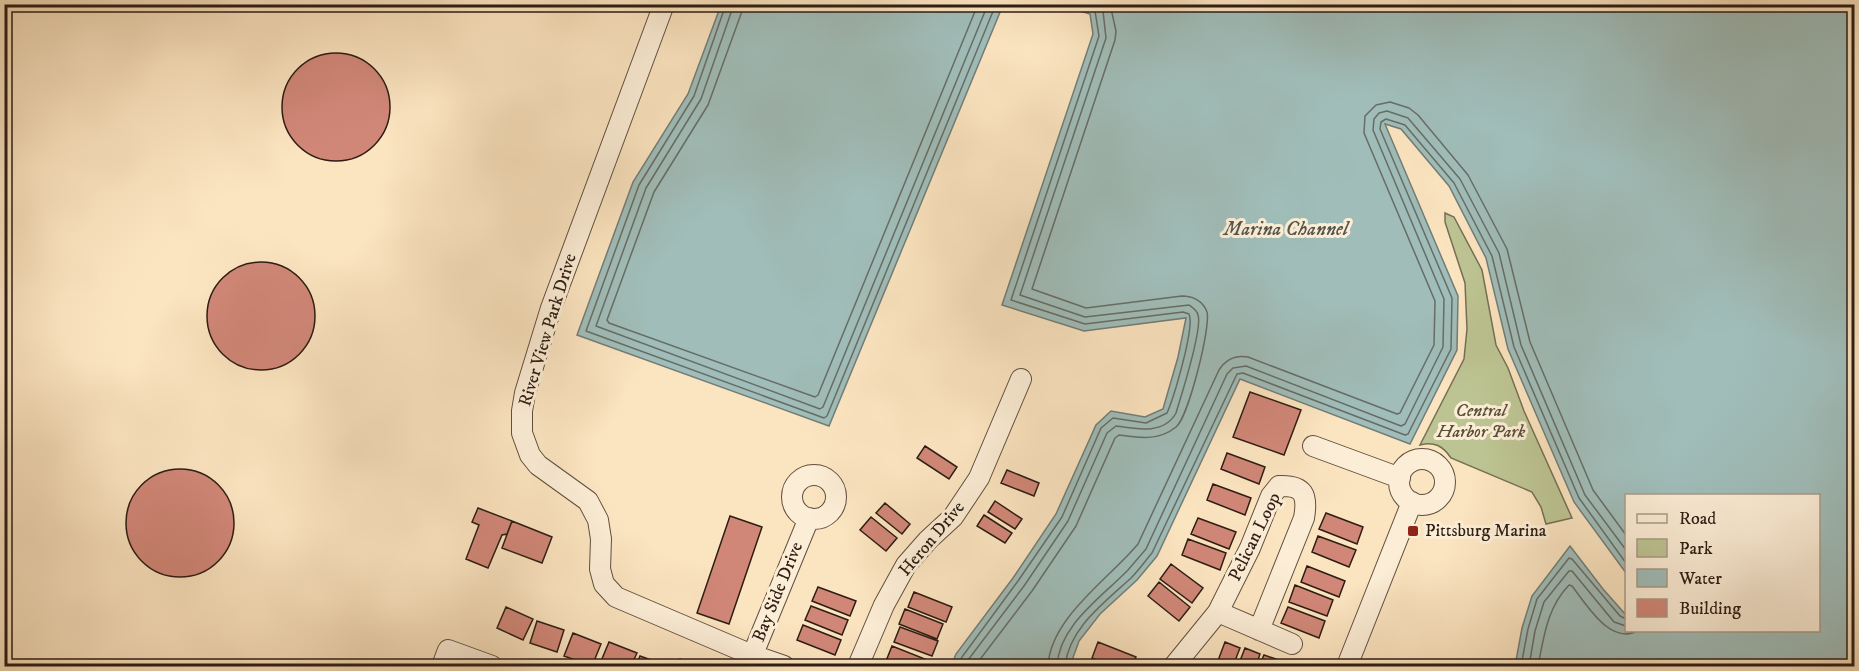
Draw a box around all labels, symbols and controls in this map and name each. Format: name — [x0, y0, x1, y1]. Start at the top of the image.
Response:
water label: Marina Channel — [1222, 217, 1350, 242]
street label: River View Park Drive — [514, 251, 582, 409]
park label: Central Harbor Park — [1436, 400, 1526, 443]
street label: Pelican Loop — [1224, 489, 1286, 585]
legend — [1625, 494, 1820, 632]
street label: Heron Drive — [894, 497, 970, 581]
text: Road — [1679, 508, 1716, 530]
place label: Pittsburg Marina — [1425, 520, 1547, 542]
marker: Pittsburg Marina — [1406, 524, 1420, 538]
text: Park — [1679, 538, 1713, 560]
street label: Bay Side Drive — [748, 539, 808, 645]
text: Water — [1678, 568, 1722, 590]
text: Building — [1679, 598, 1741, 620]

